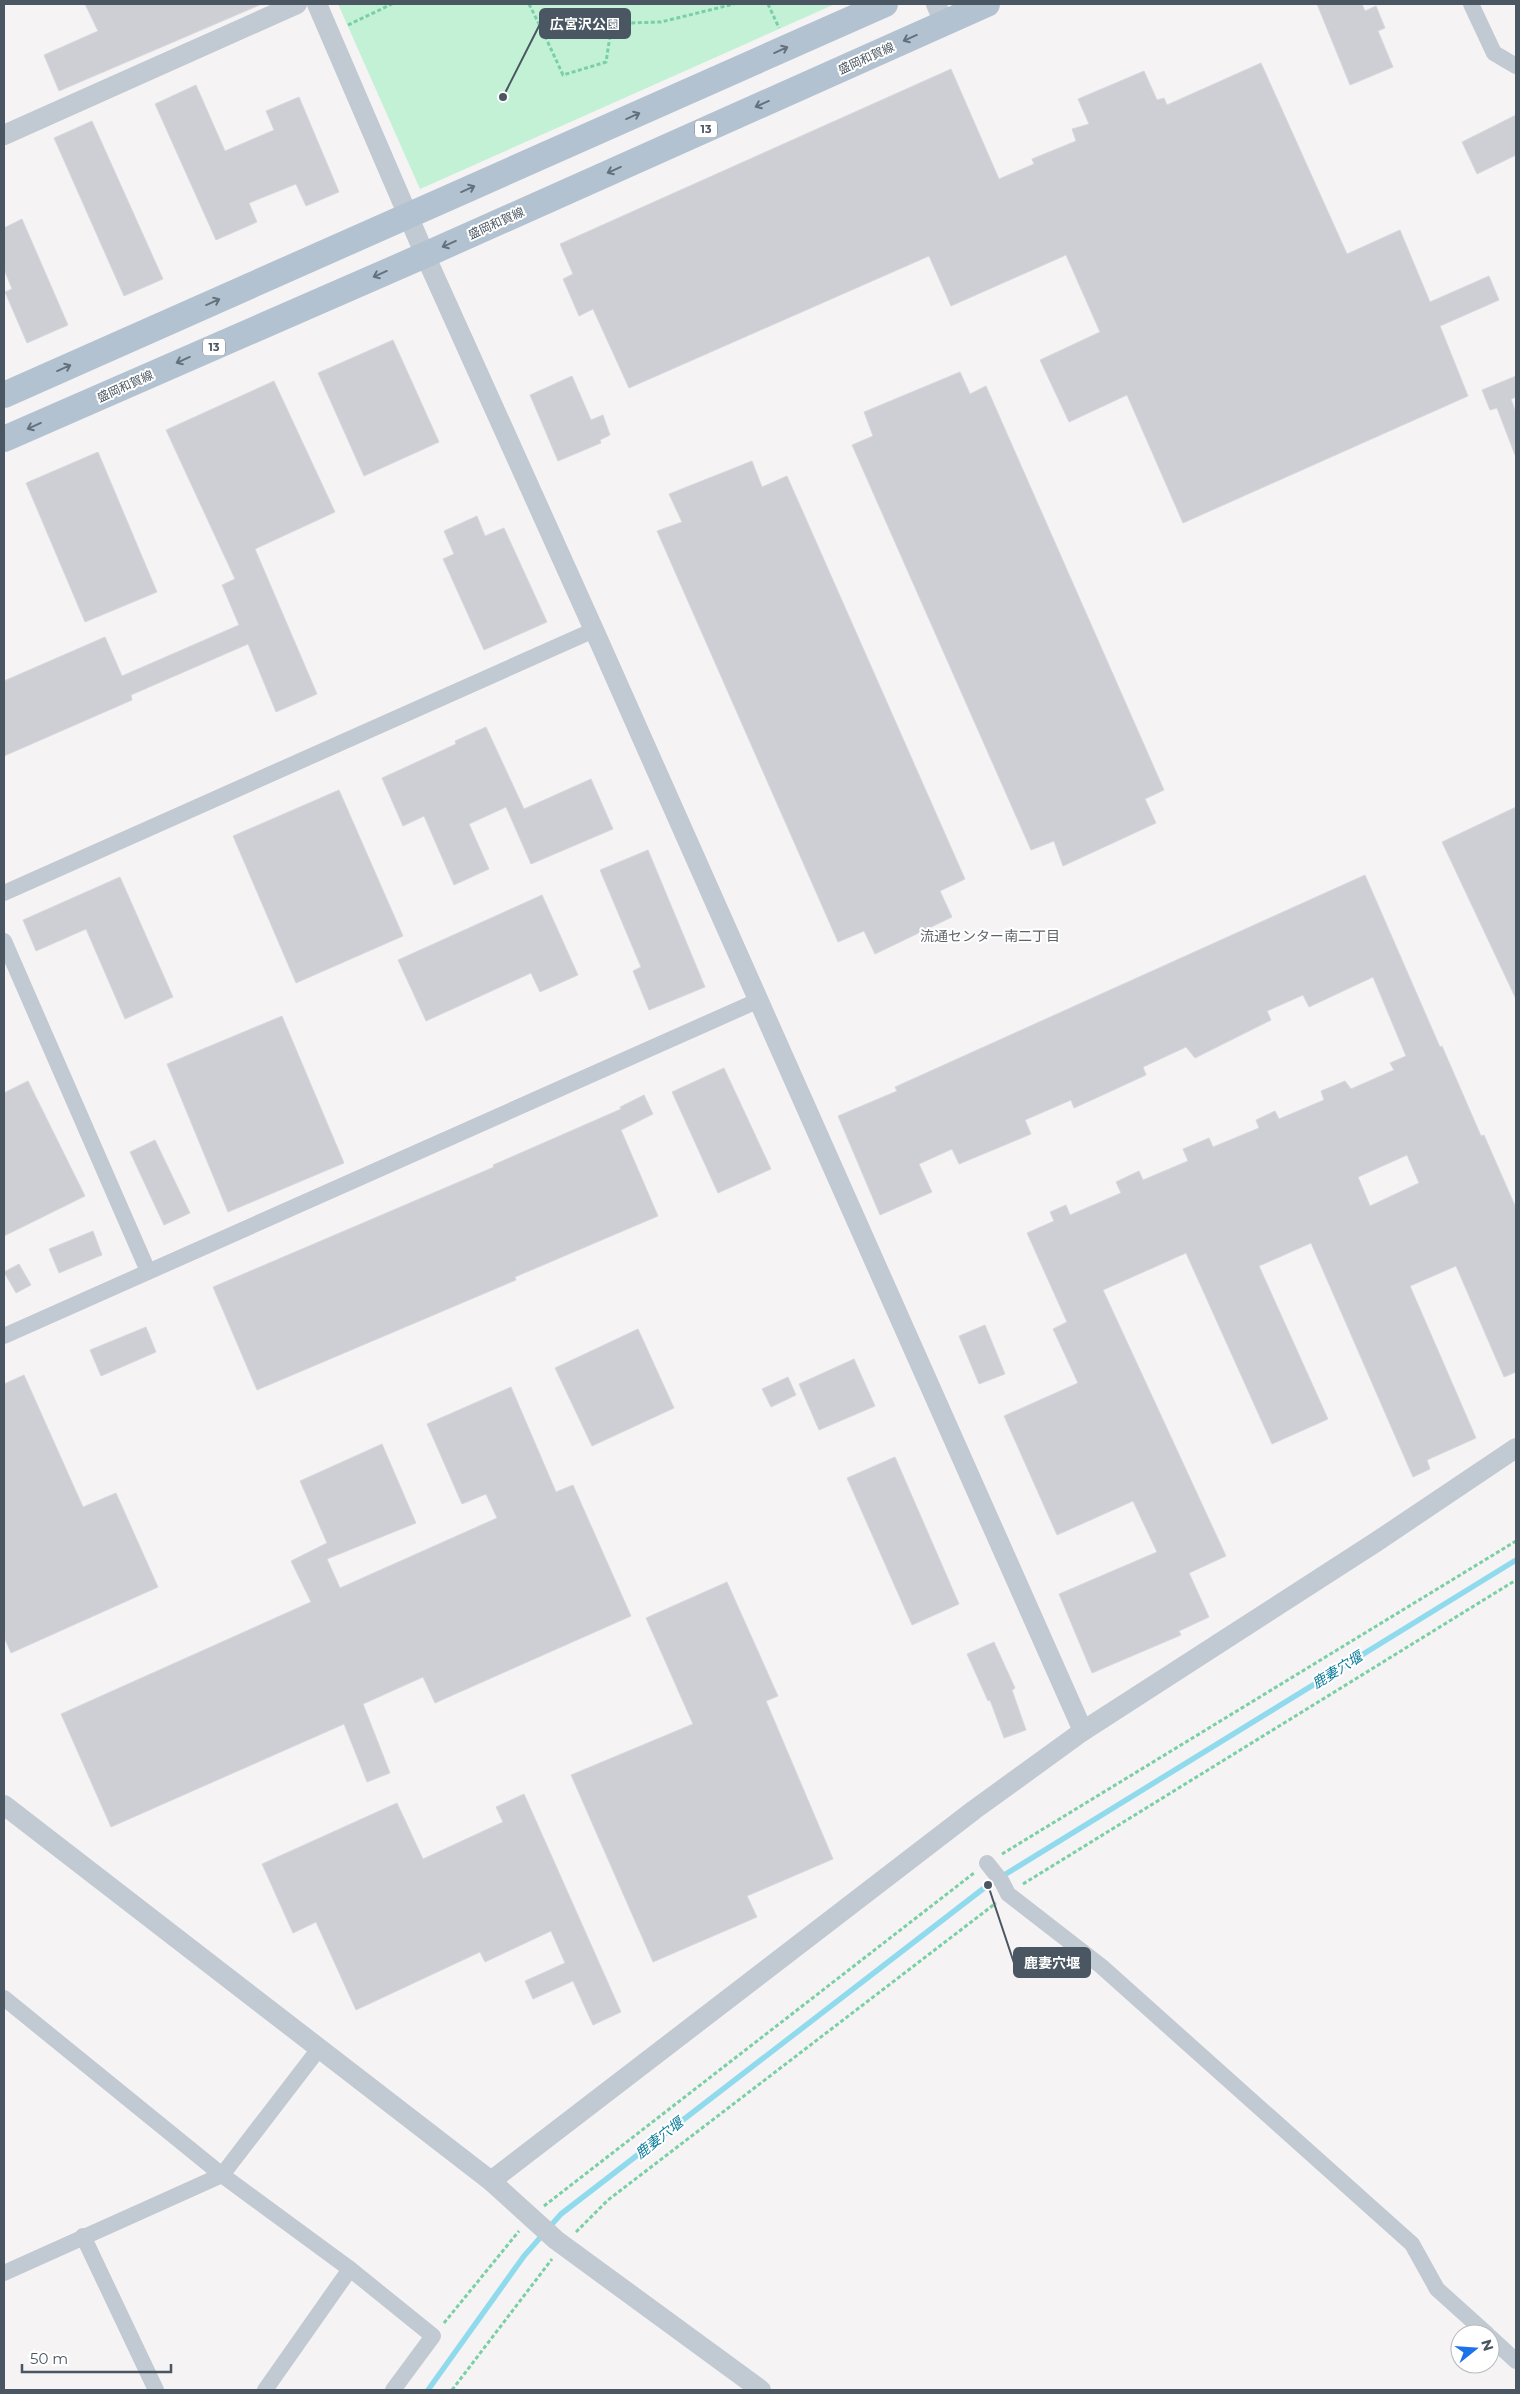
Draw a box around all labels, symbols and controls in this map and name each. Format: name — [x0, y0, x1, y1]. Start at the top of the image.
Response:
callout: 広宮沢公園 — [540, 9, 630, 38]
text: 広宮沢公園 — [550, 15, 620, 33]
one-way arrow — [903, 33, 918, 43]
street label: 盛岡和賀線 — [836, 39, 896, 77]
one-way arrow — [773, 44, 788, 54]
one-way arrow — [755, 100, 770, 109]
one-way arrow — [625, 110, 640, 120]
road number: 13 — [695, 120, 717, 138]
one-way arrow — [607, 166, 622, 176]
one-way arrow — [460, 183, 475, 193]
street label: 盛岡和賀線 — [466, 204, 526, 242]
one-way arrow — [442, 239, 457, 249]
one-way arrow — [373, 270, 388, 280]
one-way arrow — [205, 297, 220, 307]
road number: 13 — [203, 338, 225, 356]
one-way arrow — [176, 356, 191, 366]
one-way arrow — [56, 363, 71, 373]
street label: 盛岡和賀線 — [95, 367, 155, 405]
one-way arrow — [27, 421, 42, 431]
district label: 流通センター南二丁目 — [920, 927, 1060, 945]
water label: 鹿妻穴堰 — [1308, 1646, 1368, 1692]
callout: 鹿妻穴堰 — [1014, 1948, 1090, 1977]
text: 鹿妻穴堰 — [1024, 1954, 1080, 1972]
water label: 鹿妻穴堰 — [631, 2112, 689, 2162]
north arrow — [1450, 2324, 1500, 2374]
text: N — [1477, 2337, 1498, 2353]
scale bar — [22, 2342, 171, 2374]
text: 50 m — [30, 2349, 68, 2368]

